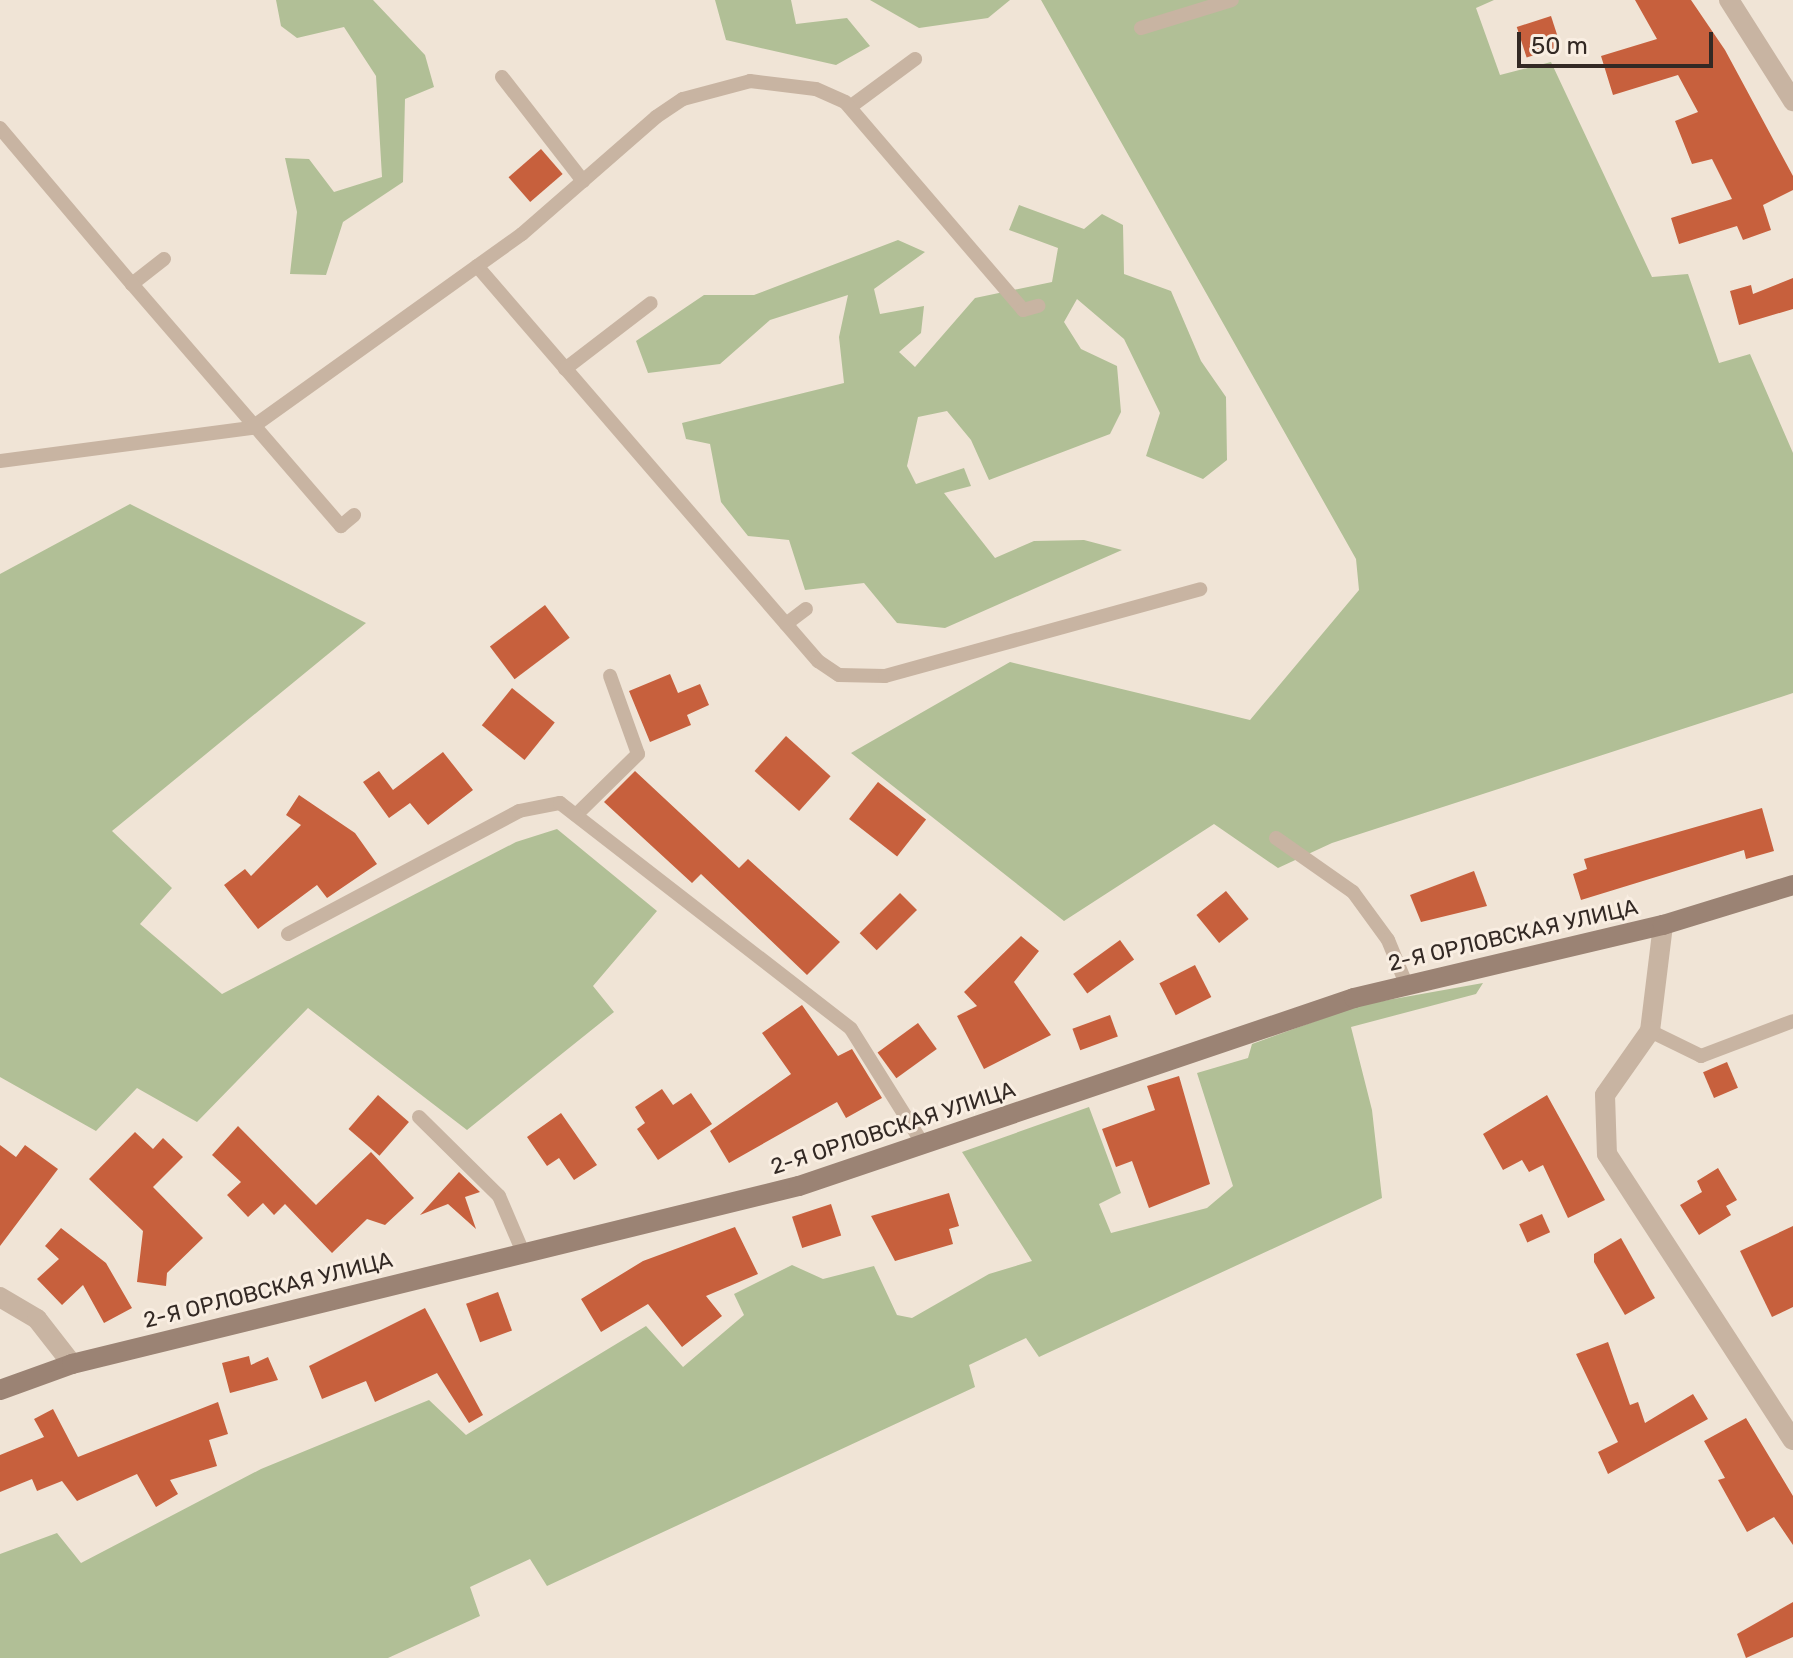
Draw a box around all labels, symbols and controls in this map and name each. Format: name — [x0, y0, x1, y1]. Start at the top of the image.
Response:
scale bar — [1521, 16, 1717, 66]
text: 50 m — [1531, 32, 1588, 60]
street label: 2-Я ОРЛОВСКАЯ УЛИЦА — [1386, 893, 1640, 977]
street label: 2-Я ОРЛОВСКАЯ УЛИЦА — [767, 1076, 1019, 1180]
street label: 2-Я ОРЛОВСКАЯ УЛИЦА — [141, 1246, 395, 1334]

